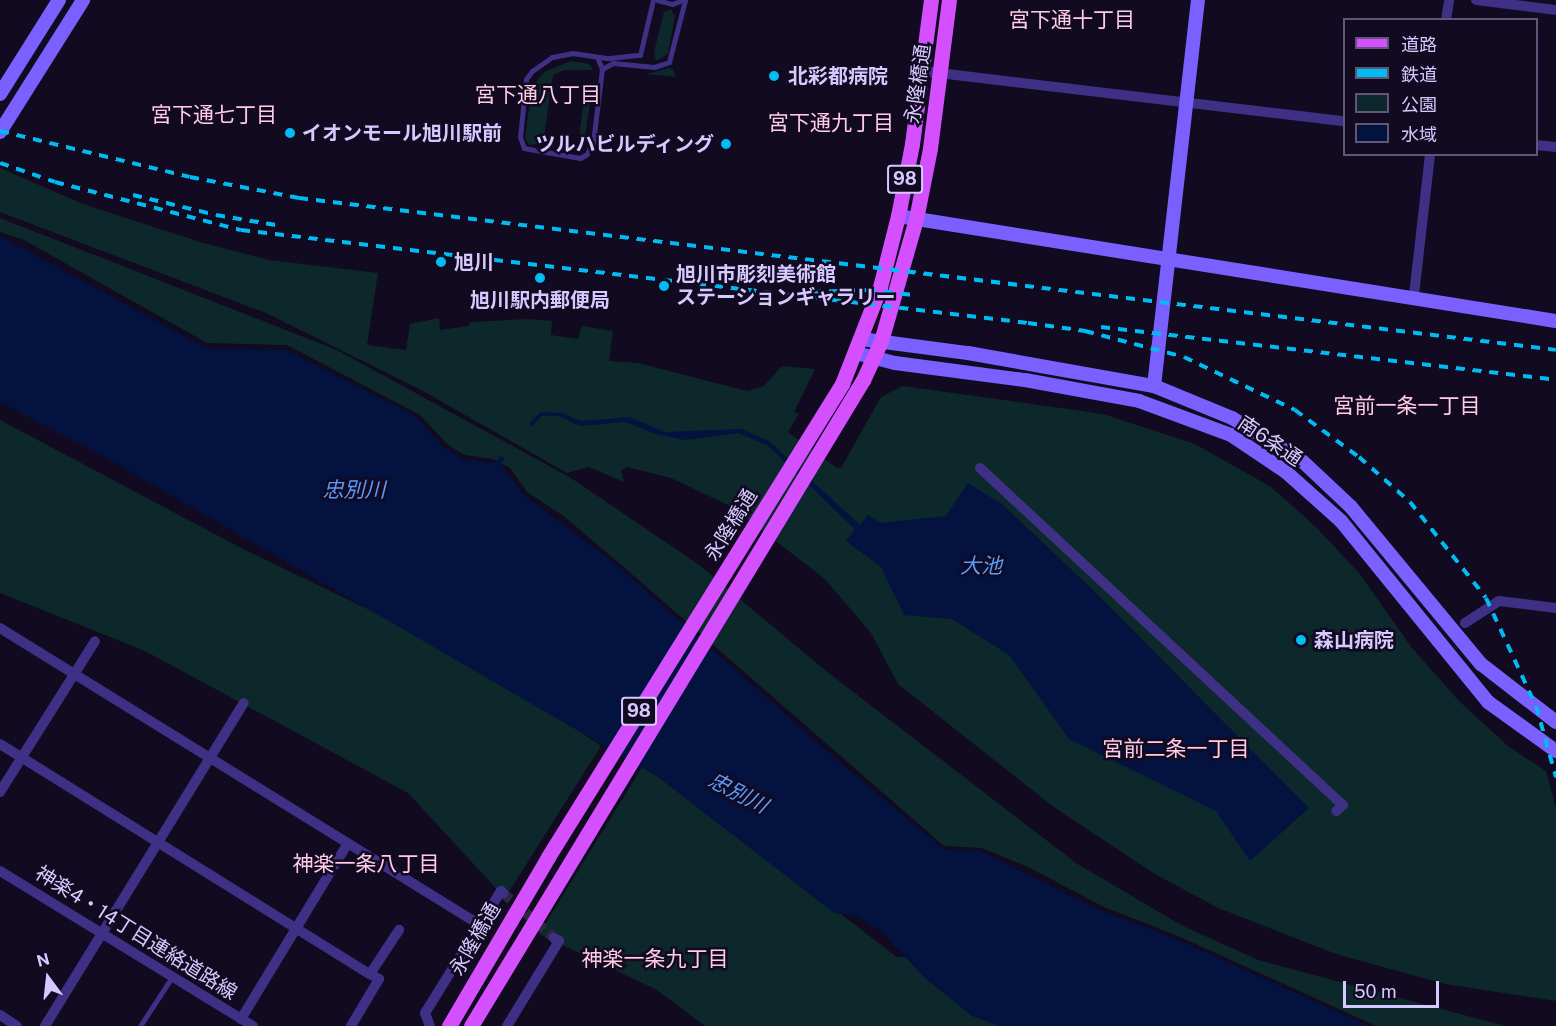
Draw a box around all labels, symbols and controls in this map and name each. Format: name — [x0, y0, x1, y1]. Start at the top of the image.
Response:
district label: 宮下通十丁目 — [1009, 7, 1135, 33]
legend — [1343, 18, 1538, 156]
text: 道路 — [1401, 34, 1437, 55]
street label: 永隆橋通 — [901, 43, 935, 125]
place label: 北彩都病院 — [788, 64, 888, 88]
text: 鉄道 — [1401, 64, 1437, 85]
marker: 北彩都病院 — [765, 67, 783, 85]
district label: 宮下通八丁目 — [475, 82, 601, 108]
text: 公園 — [1401, 94, 1437, 115]
district label: 宮下通七丁目 — [151, 102, 277, 128]
district label: 宮下通九丁目 — [768, 110, 894, 136]
place label: イオンモール旭川駅前 — [302, 121, 502, 145]
text: 水域 — [1401, 124, 1437, 145]
marker: イオンモール旭川駅前 — [283, 126, 297, 140]
place label: ツルハビルディング — [534, 132, 714, 156]
marker: ツルハビルディング — [719, 137, 733, 151]
road number: 98 — [887, 164, 923, 194]
place label: 旭川 — [454, 250, 494, 274]
marker: 旭川 — [432, 253, 450, 271]
place label: 旭川市彫刻美術館 ステーションギャラリー — [676, 262, 896, 309]
marker: 旭川駅内郵便局 — [533, 271, 547, 285]
marker: 旭川市彫刻美術館 ステーションギャラリー — [657, 279, 671, 293]
place label: 旭川駅内郵便局 — [470, 288, 610, 312]
district label: 宮前一条一丁目 — [1334, 393, 1480, 419]
street label: 南6条通 — [1233, 411, 1307, 471]
water label: 忠別川 — [323, 477, 385, 503]
street label: 永隆橋通 — [700, 485, 762, 565]
water label: 大池 — [960, 553, 1002, 579]
place label: 森山病院 — [1314, 628, 1394, 652]
marker: 森山病院 — [1292, 631, 1310, 649]
road number: 98 — [621, 696, 657, 726]
district label: 宮前二条一丁目 — [1103, 736, 1249, 762]
water label: 忠別川 — [704, 767, 772, 819]
district label: 神楽一条八丁目 — [293, 851, 439, 877]
street label: 神楽4・14丁目連絡道路線 — [31, 861, 241, 1005]
street label: 永隆橋通 — [445, 898, 505, 980]
district label: 神楽一条九丁目 — [582, 946, 728, 972]
north arrow — [18, 948, 78, 1008]
text: N — [35, 949, 52, 971]
scale bar — [1346, 969, 1442, 1007]
text: 50 m — [1354, 981, 1397, 1002]

